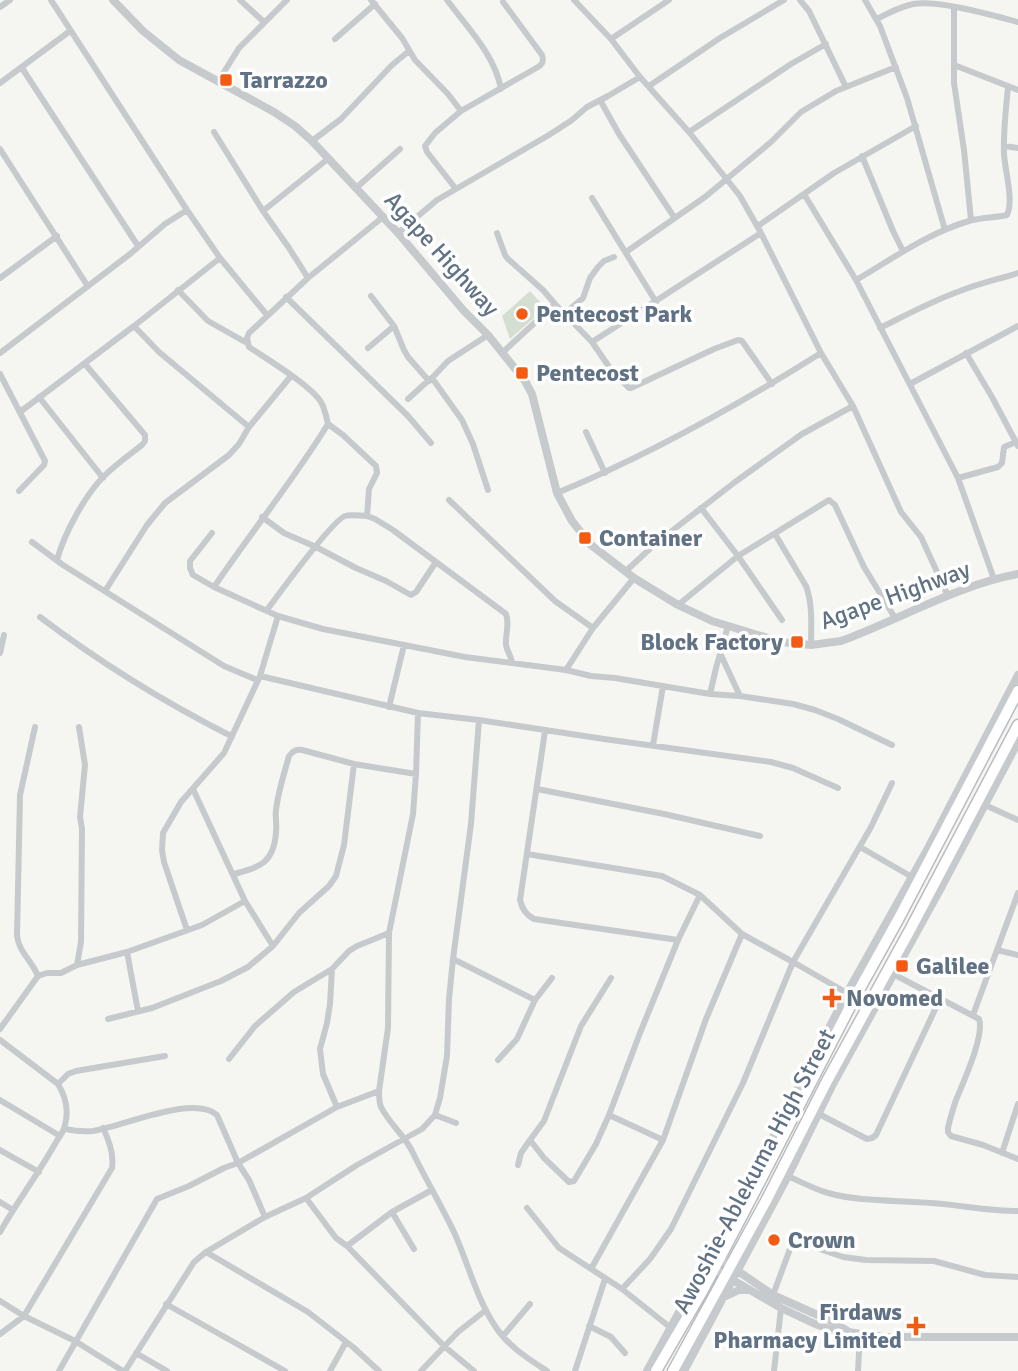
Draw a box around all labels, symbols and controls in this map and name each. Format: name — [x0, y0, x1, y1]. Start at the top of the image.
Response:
place label: Tarrazzo — [240, 65, 328, 95]
marker: Tarrazzo — [218, 72, 234, 88]
street label: Agape Highway — [378, 185, 506, 323]
place label: Pentecost Park — [536, 299, 692, 329]
marker: Pentecost Park — [514, 306, 530, 322]
place label: Pentecost — [536, 358, 639, 388]
marker: Pentecost — [514, 365, 530, 381]
place label: Container — [599, 523, 703, 553]
marker: Container — [577, 530, 593, 546]
street label: Agape Highway — [816, 554, 974, 636]
place label: Block Factory — [640, 627, 783, 657]
marker: Block Factory — [789, 634, 805, 650]
place label: Galilee — [916, 951, 990, 981]
marker: Galilee — [894, 958, 910, 974]
place label: Novomed — [846, 983, 943, 1013]
marker: Novomed — [824, 990, 840, 1006]
street label: Awoshie-Ablekuma High Street — [666, 1024, 842, 1318]
place label: Crown — [788, 1225, 856, 1255]
marker: Crown — [766, 1232, 782, 1248]
place label: Firdaws Pharmacy Limited — [713, 1297, 902, 1355]
marker: Firdaws Pharmacy Limited — [908, 1318, 924, 1334]

